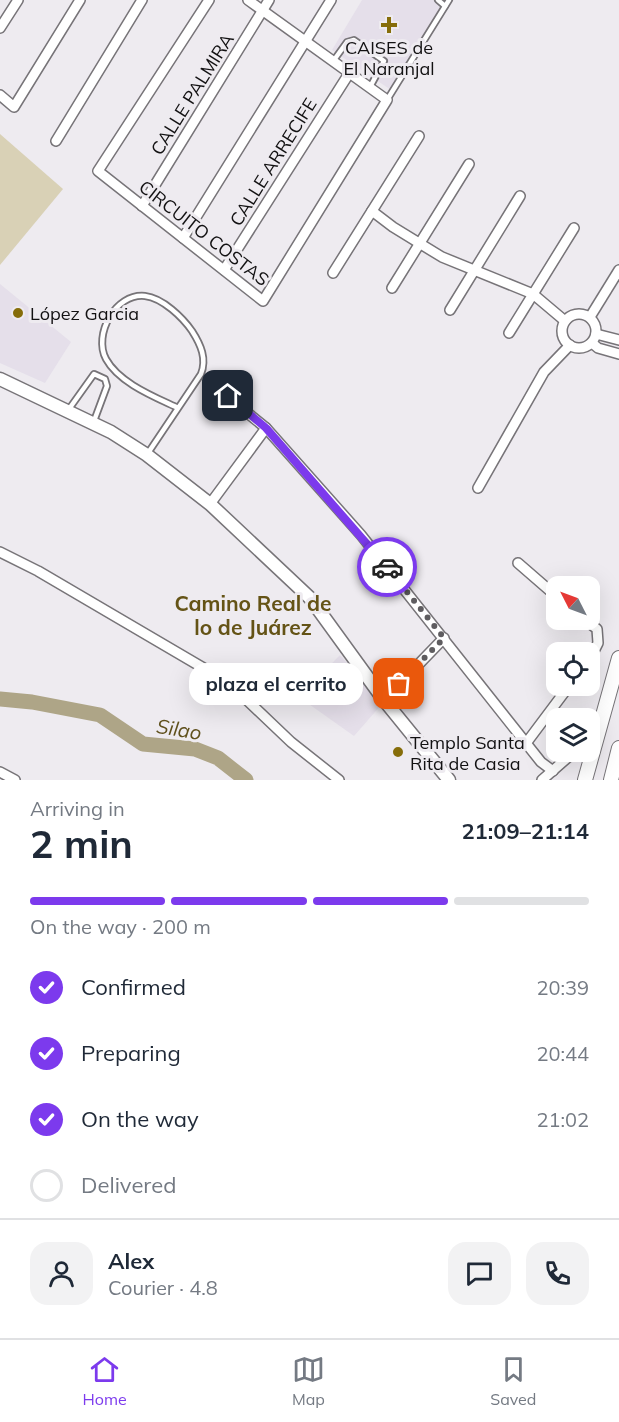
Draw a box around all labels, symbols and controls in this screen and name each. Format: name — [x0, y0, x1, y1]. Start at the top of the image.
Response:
marker: CAISES de El Naranjal — [380, 16, 398, 34]
street label: CALLE PALMIRA — [145, 29, 239, 159]
place label: CAISES de El Naranjal — [344, 36, 434, 80]
street label: CALLE ARRECIFE — [224, 94, 322, 230]
street label: CIRCUITO COSTAS — [134, 175, 274, 291]
place label: López Garcia — [30, 302, 139, 325]
marker: López Garcia — [11, 306, 25, 320]
pin — [202, 370, 253, 421]
icon: home — [211, 379, 244, 412]
courier — [357, 537, 417, 597]
icon: car — [371, 551, 404, 584]
north arrow — [546, 576, 600, 630]
map controls — [546, 576, 600, 762]
district label: Camino Real de lo de Juárez — [175, 590, 332, 640]
button: locate — [546, 642, 600, 696]
pin — [373, 658, 424, 709]
callout: plaza el cerrito — [189, 663, 363, 705]
icon: bag — [382, 667, 415, 700]
text: plaza el cerrito — [205, 671, 347, 696]
button: layers — [546, 708, 600, 762]
water label: Silao — [155, 713, 203, 745]
place label: Templo Santa Rita de Casia — [410, 731, 525, 775]
marker: Templo Santa Rita de Casia — [391, 745, 405, 759]
text: Arriving in — [30, 796, 125, 821]
text: 21:09–21:14 — [461, 817, 589, 845]
text: 2 min — [30, 819, 133, 868]
text: On the way · 200 m — [30, 914, 211, 939]
icon: check — [30, 971, 63, 1004]
text: Confirmed — [81, 973, 186, 1001]
text: 20:39 — [536, 975, 589, 1000]
icon: check — [30, 1037, 63, 1070]
text: Preparing — [81, 1039, 181, 1067]
text: 20:44 — [536, 1041, 589, 1066]
icon: check — [30, 1103, 63, 1136]
text: On the way — [81, 1105, 199, 1133]
text: 21:02 — [536, 1107, 589, 1132]
text: Delivered — [81, 1171, 176, 1199]
button: person — [30, 1242, 93, 1305]
button: chat — [448, 1242, 511, 1305]
button: phone — [526, 1242, 589, 1305]
text: Alex — [108, 1247, 154, 1275]
text: Courier · 4.8 — [108, 1275, 218, 1300]
tab: Home — [83, 1353, 127, 1409]
tab: Map — [292, 1353, 325, 1409]
tab: Saved — [490, 1353, 536, 1409]

